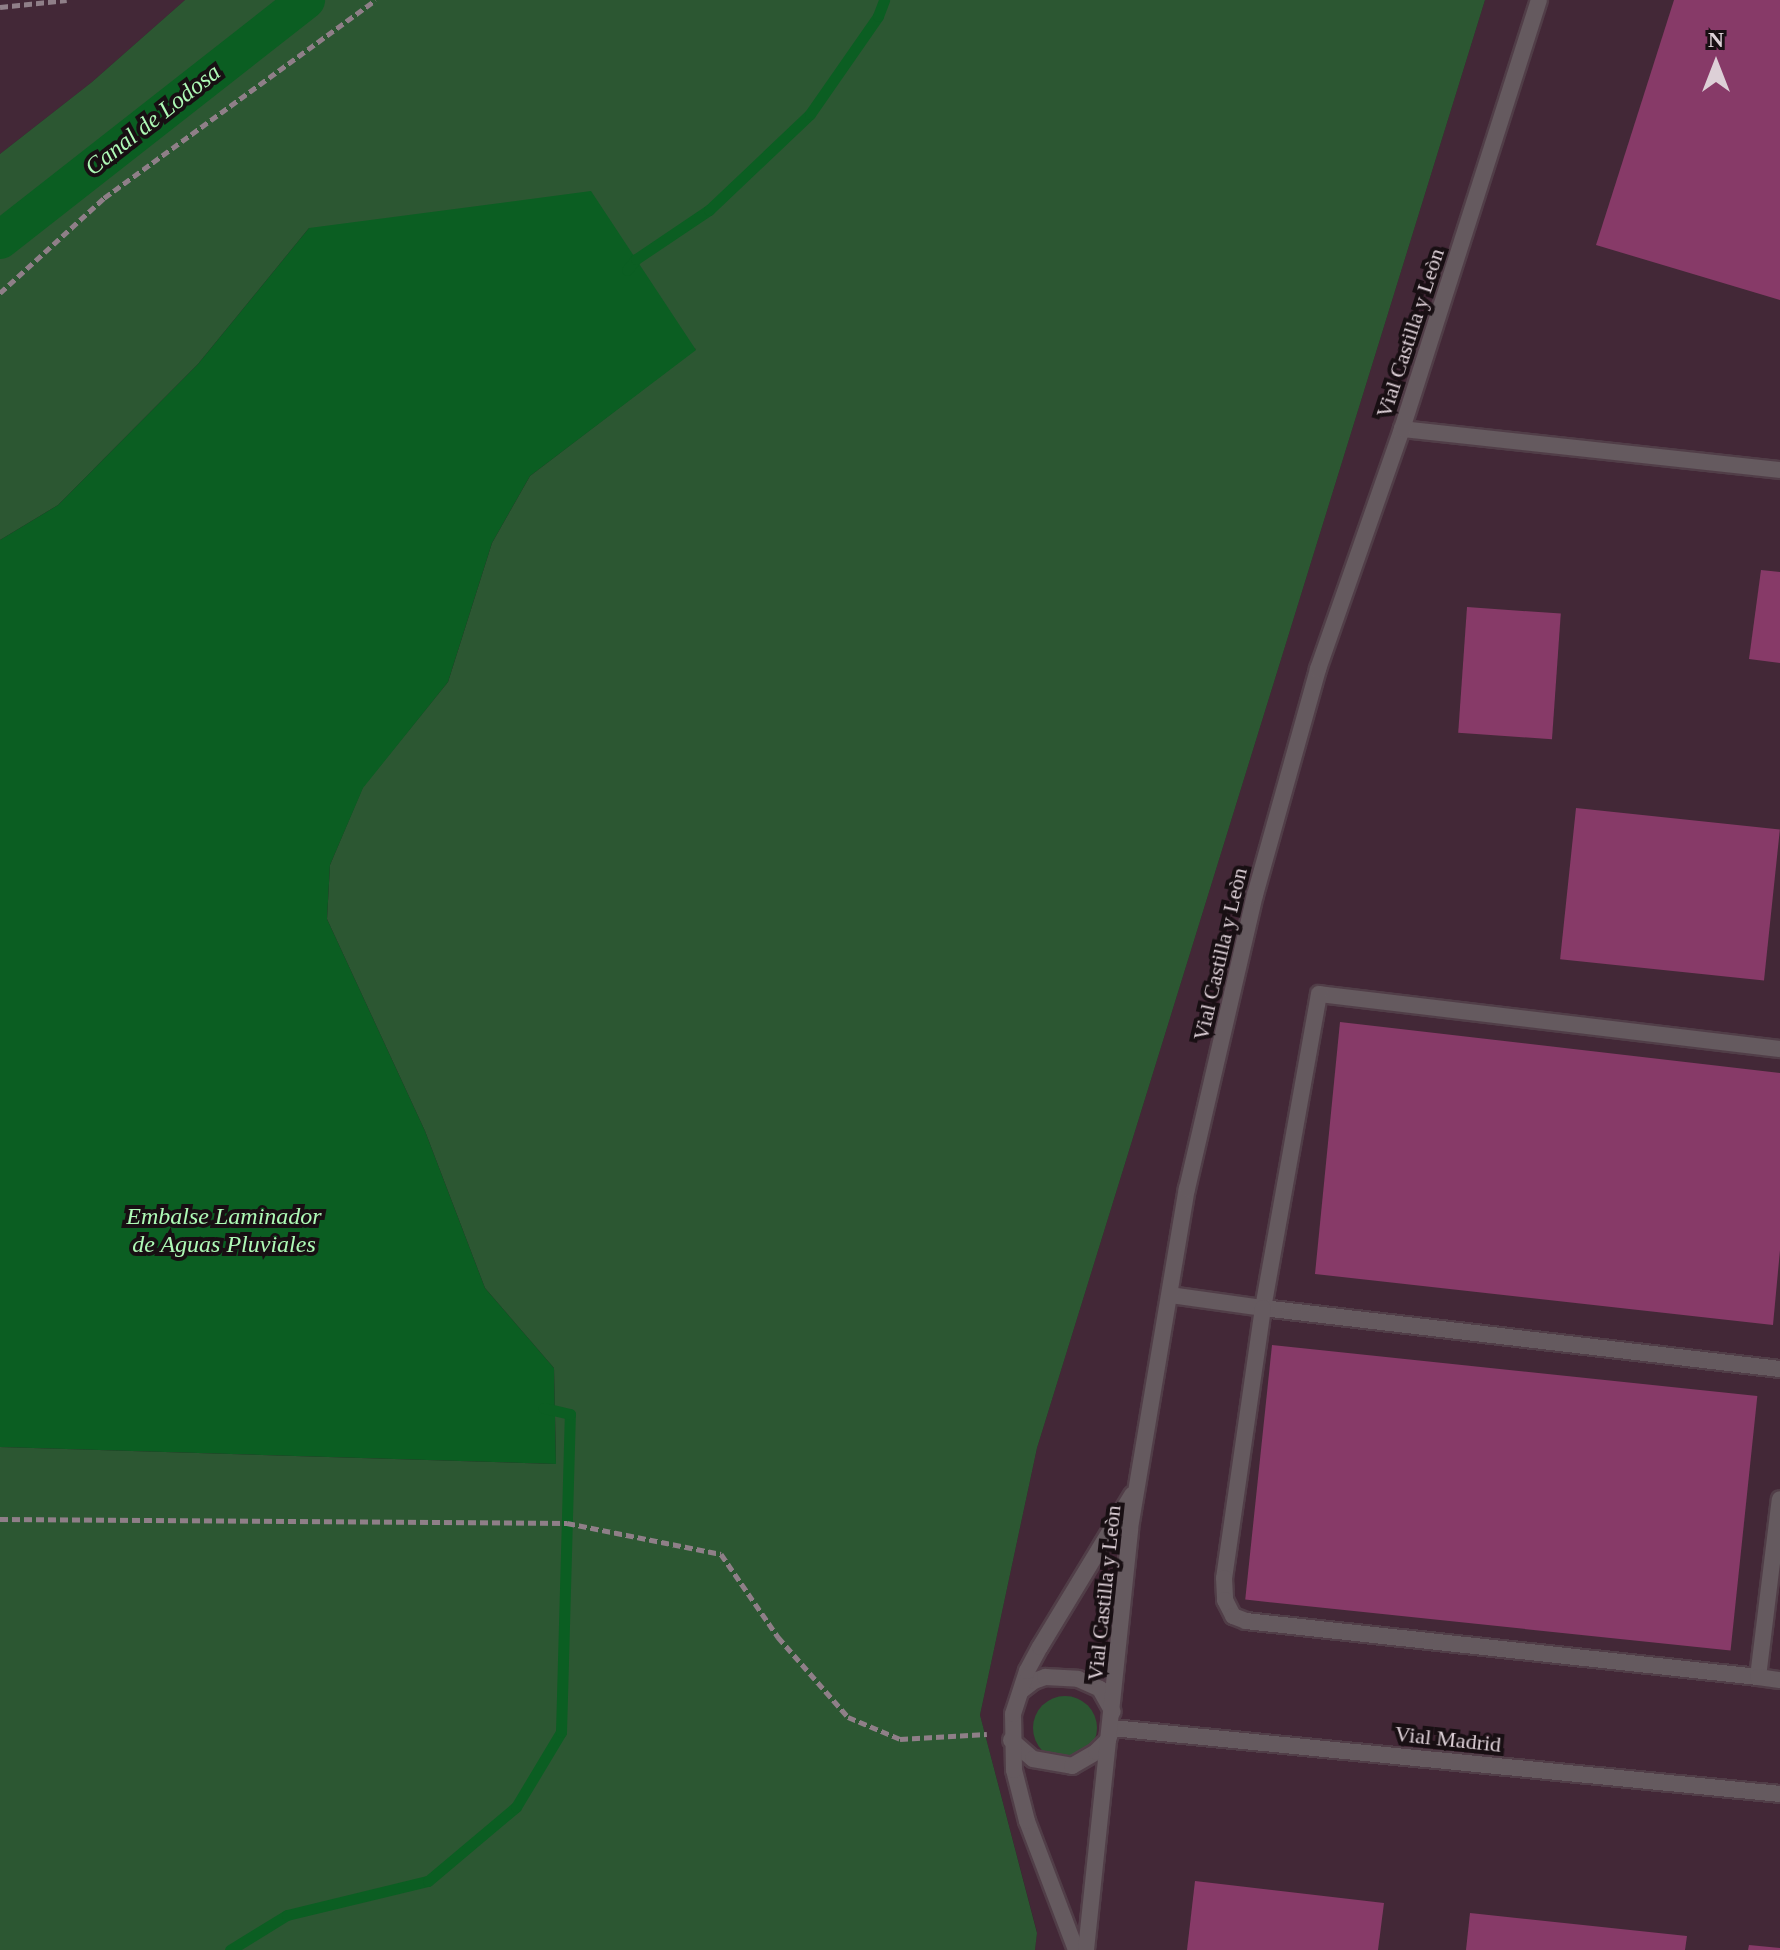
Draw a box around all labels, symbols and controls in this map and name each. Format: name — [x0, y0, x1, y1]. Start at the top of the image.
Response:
north arrow — [1676, 24, 1756, 104]
text: N — [1708, 27, 1724, 52]
water label: Canal de Lodosa — [80, 58, 226, 182]
street label: Vial Castilla y Leòn — [1370, 245, 1450, 421]
street label: Vial Castilla y Leòn — [1187, 865, 1253, 1043]
water label: Embalse Laminador de Aguas Pluviales — [126, 1203, 322, 1259]
street label: Vial Castilla y Leòn — [1082, 1504, 1126, 1682]
street label: Vial Madrid — [1394, 1720, 1502, 1758]

